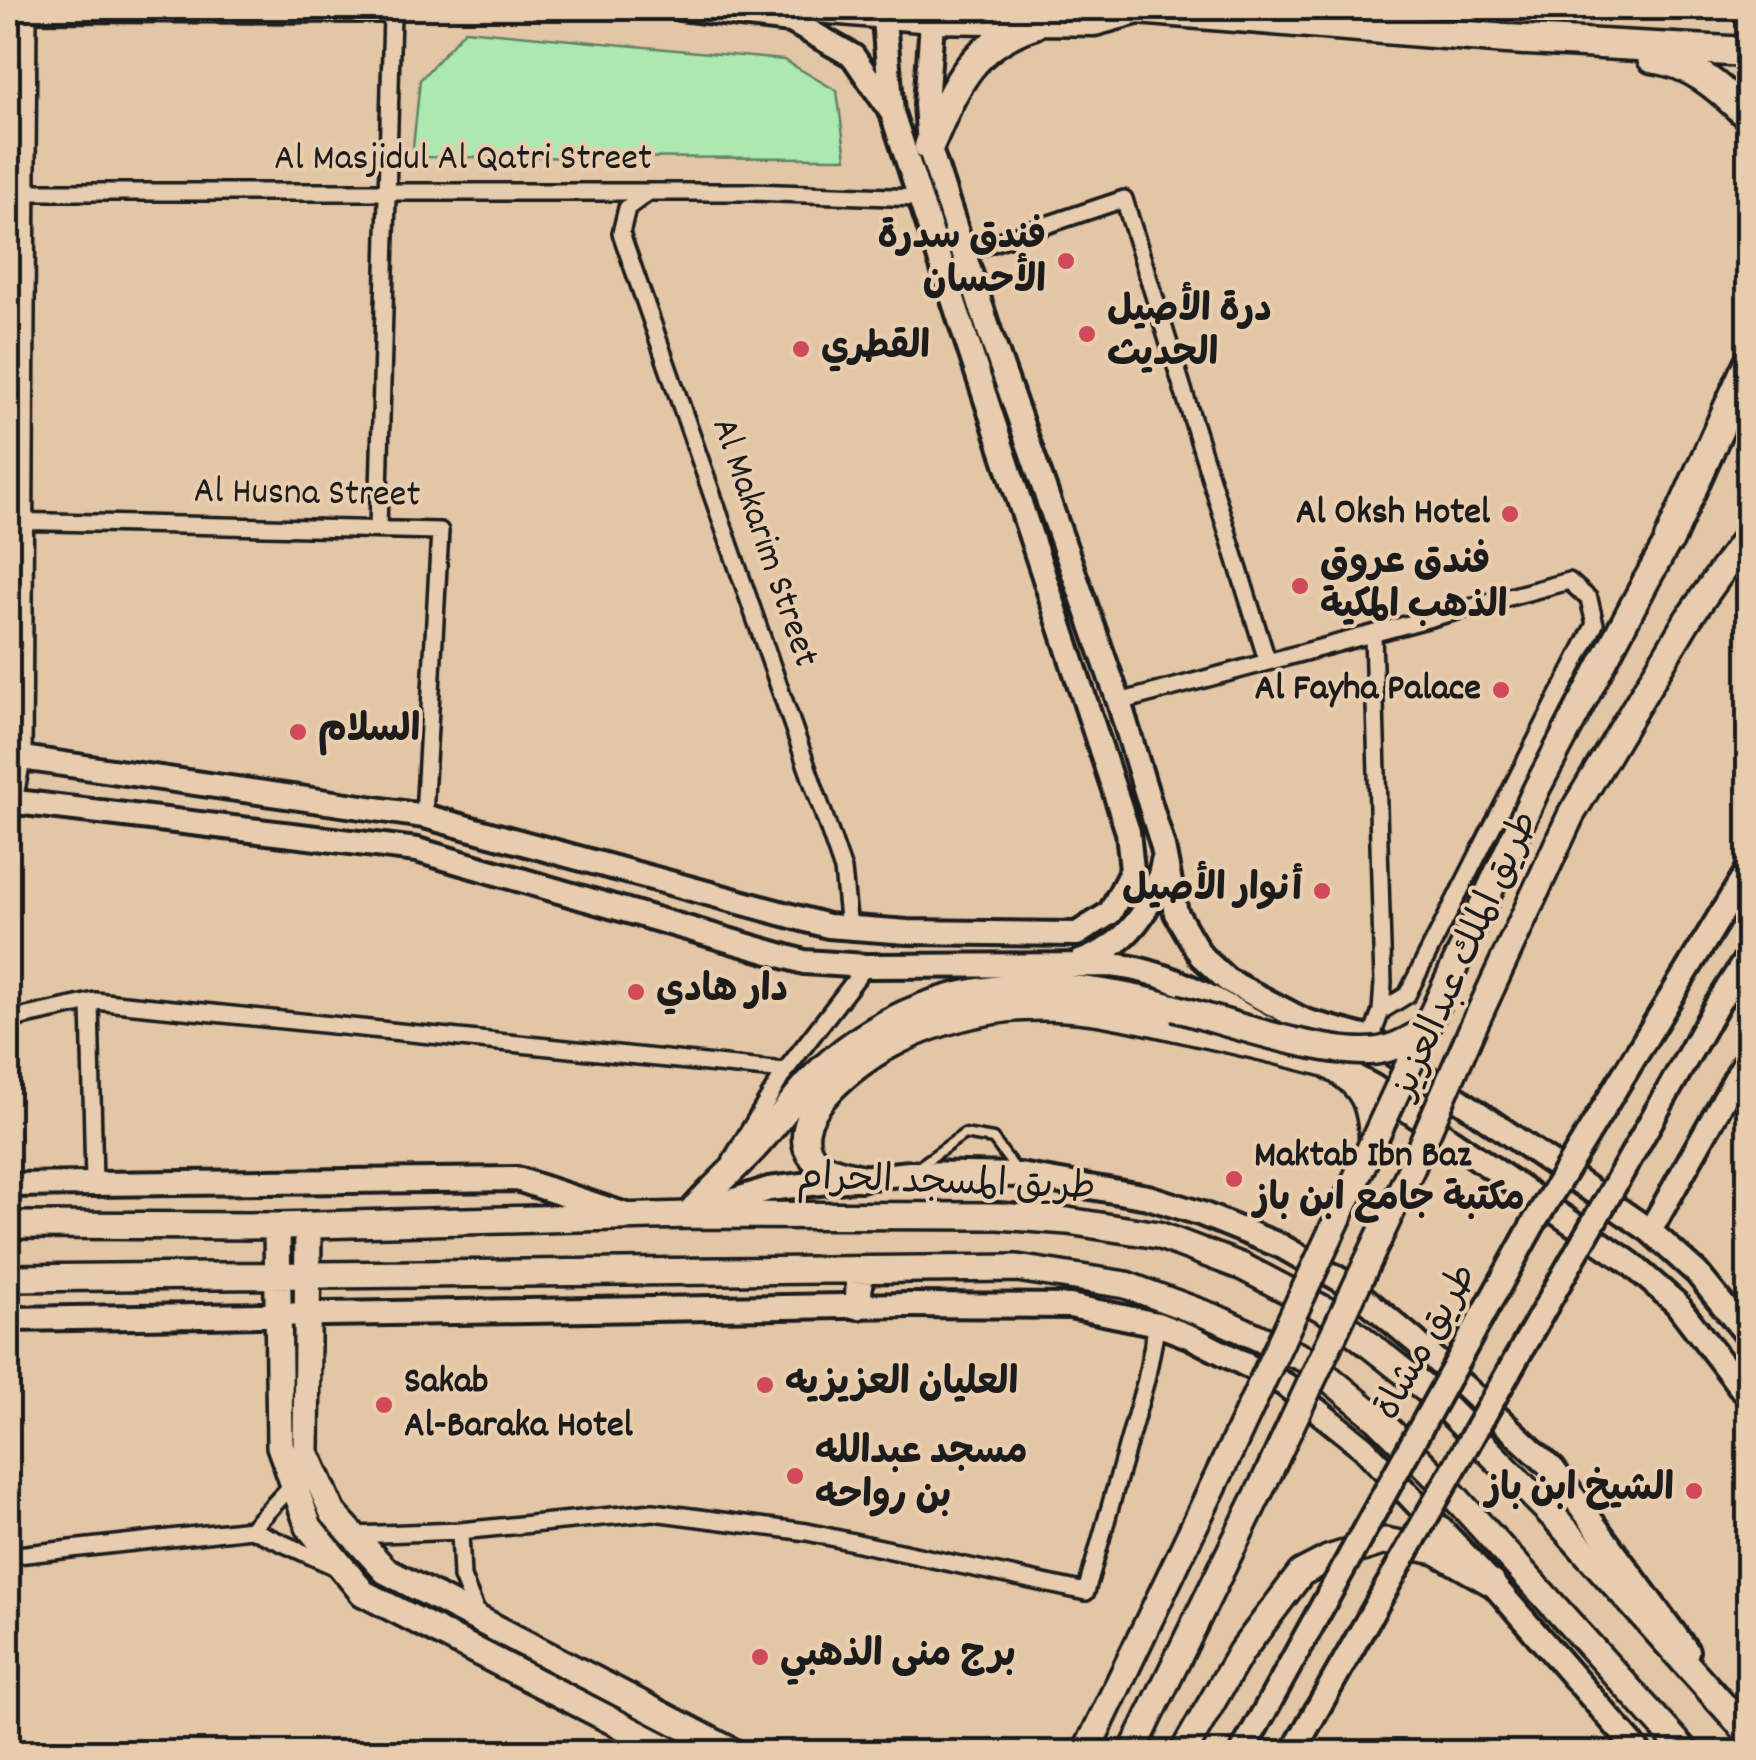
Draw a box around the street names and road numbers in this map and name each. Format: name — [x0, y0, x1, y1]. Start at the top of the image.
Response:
street label: Al Masjidul Al Qatri Street — [274, 133, 652, 188]
street label: Al Makarim Street — [695, 411, 831, 675]
street label: Al Husna Street — [193, 466, 421, 524]
street label: طريق الملك عبدالعزيز — [1378, 803, 1555, 1111]
street label: طريق المسجد الحرام — [796, 1152, 1096, 1218]
street label: طريق مشاة — [1362, 1255, 1494, 1431]

